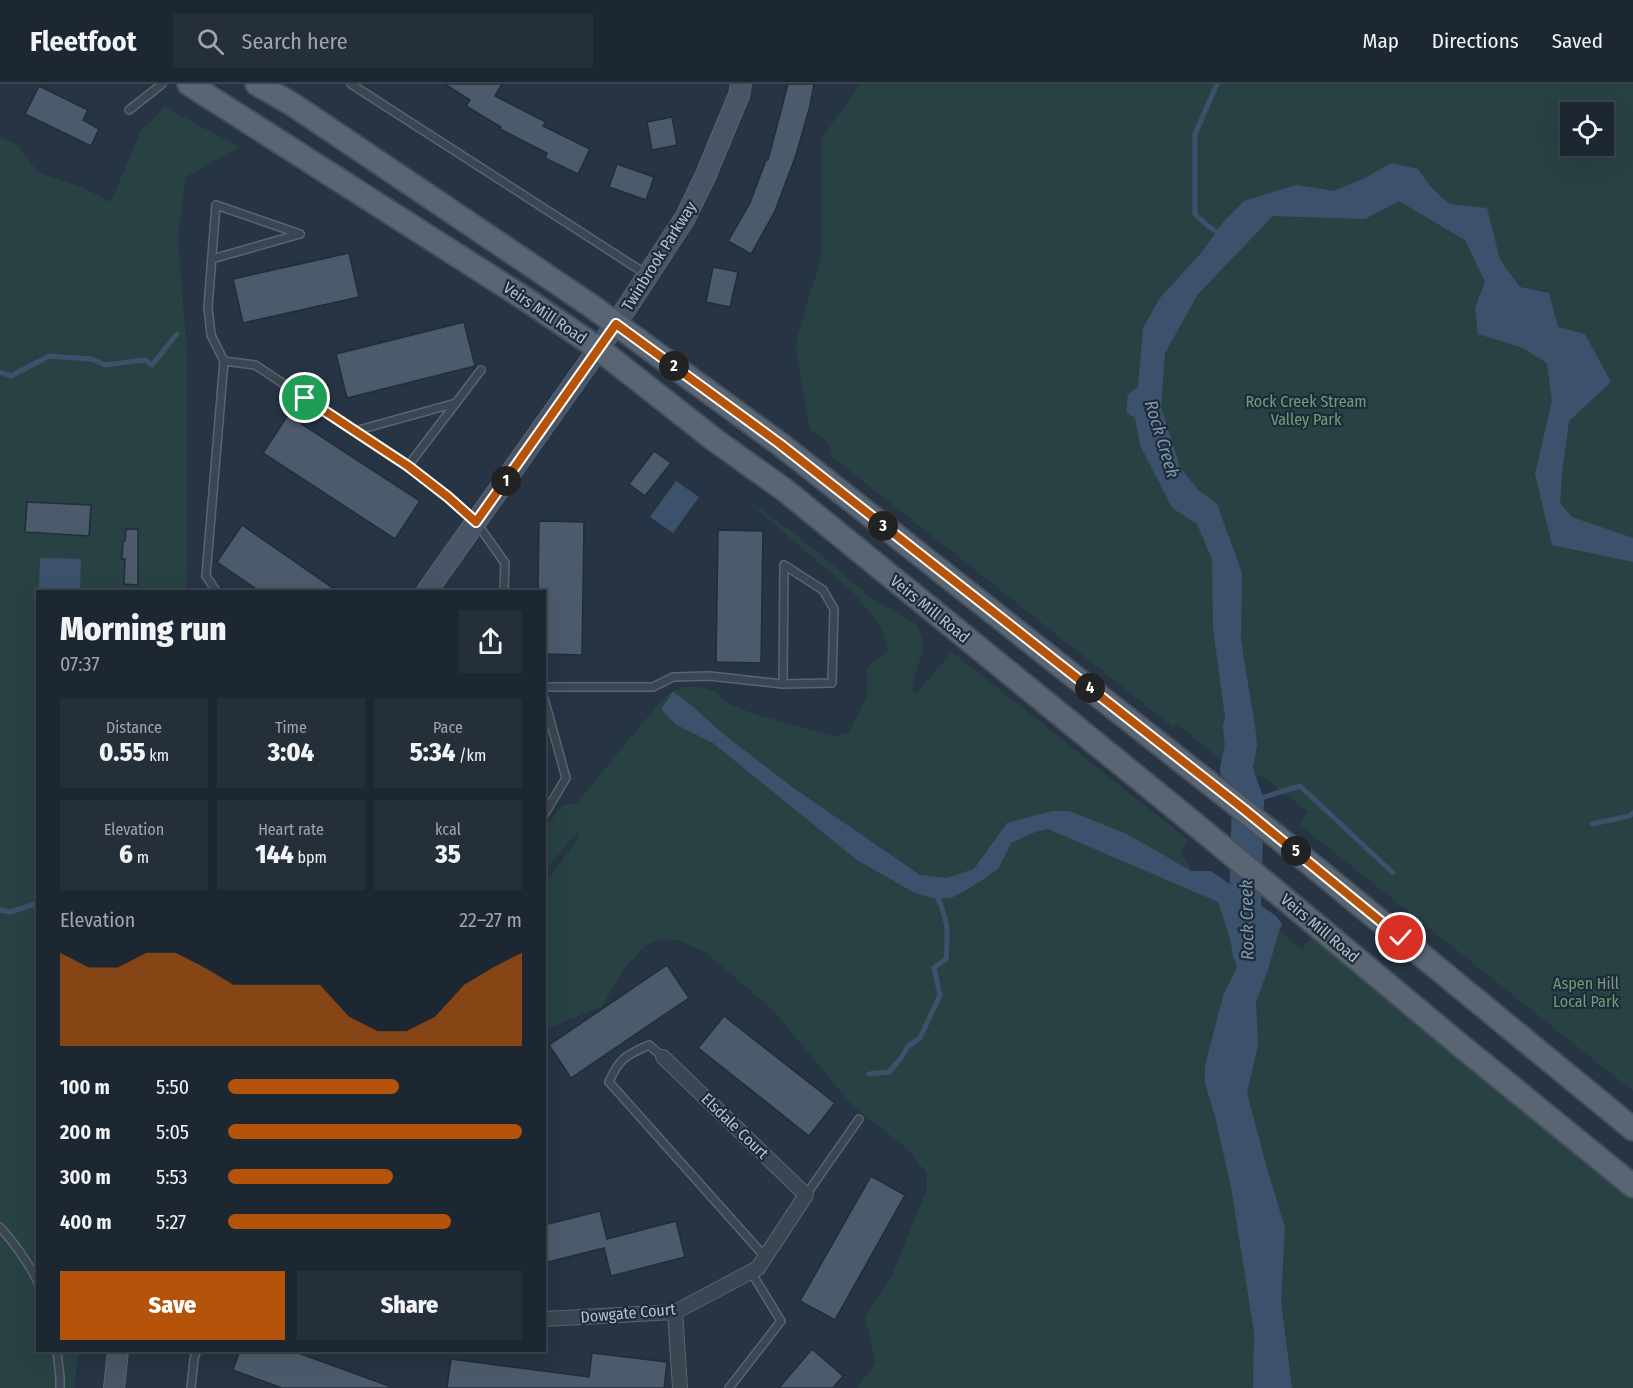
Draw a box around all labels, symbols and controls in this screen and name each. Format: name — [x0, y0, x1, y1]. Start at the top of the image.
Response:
search box — [173, 14, 593, 68]
text: Fleetfoot — [30, 25, 137, 58]
icon: search — [194, 25, 227, 58]
text: Search here — [242, 28, 348, 55]
text: Map — [1362, 28, 1399, 54]
text: Directions — [1432, 28, 1519, 54]
text: Saved — [1552, 28, 1603, 54]
map controls — [1560, 102, 1614, 156]
button: locate — [1560, 102, 1614, 156]
street label: Twinbrook Parkway — [618, 197, 701, 314]
street label: Veirs Mill Road — [500, 278, 590, 348]
pin: 2 — [659, 351, 689, 381]
text: 2 — [670, 356, 678, 375]
pin — [279, 372, 330, 423]
icon: arrive — [288, 381, 321, 414]
park label: Rock Creek Stream Valley Park — [1245, 392, 1367, 429]
water label: Rock Creek — [1140, 397, 1184, 481]
pin: 1 — [491, 466, 521, 496]
text: 1 — [503, 471, 509, 490]
pin: 3 — [868, 511, 898, 541]
text: 3 — [879, 516, 887, 535]
street label: Veirs Mill Road — [887, 571, 973, 647]
text: Morning run — [60, 609, 227, 649]
button: share — [459, 610, 522, 673]
text: 07:37 — [60, 652, 100, 676]
pin: 4 — [1075, 673, 1105, 703]
text: 4 — [1086, 678, 1094, 697]
text: Distance — [106, 718, 162, 737]
text: Time — [275, 718, 307, 737]
text: Pace — [433, 718, 463, 737]
text: 0.55 — [99, 737, 146, 768]
text: 3:04 — [268, 737, 314, 768]
text: 5:34 — [410, 737, 455, 768]
text: km — [146, 746, 169, 765]
text: /km — [455, 746, 486, 765]
text: Elevation — [104, 820, 164, 839]
text: Heart rate — [258, 820, 324, 839]
text: kcal — [435, 820, 461, 839]
pin: 5 — [1281, 836, 1311, 866]
text: 6 — [119, 839, 133, 870]
text: 144 — [255, 839, 294, 870]
text: 35 — [435, 839, 461, 870]
text: 5 — [1292, 841, 1300, 860]
text: m — [133, 848, 149, 867]
text: bpm — [294, 848, 327, 867]
water label: Rock Creek — [1235, 880, 1259, 960]
street label: Veirs Mill Road — [1277, 890, 1363, 966]
text: Elevation — [60, 908, 135, 932]
text: 22–27 m — [459, 908, 522, 932]
pin — [1375, 912, 1426, 963]
icon: check — [1384, 921, 1417, 954]
park label: Aspen Hill Local Park — [1553, 974, 1620, 1011]
text: 100 m — [60, 1075, 110, 1099]
text: 5:50 — [156, 1075, 189, 1099]
street label: Elsdale Court — [697, 1089, 773, 1163]
text: 200 m — [60, 1120, 111, 1144]
text: 5:05 — [156, 1120, 189, 1144]
text: 300 m — [60, 1165, 111, 1189]
text: 5:53 — [156, 1165, 188, 1189]
text: 400 m — [60, 1210, 112, 1234]
text: 5:27 — [156, 1210, 186, 1234]
button: Save — [60, 1271, 285, 1340]
button: Share — [297, 1271, 522, 1340]
street label: Dowgate Court — [580, 1299, 677, 1327]

